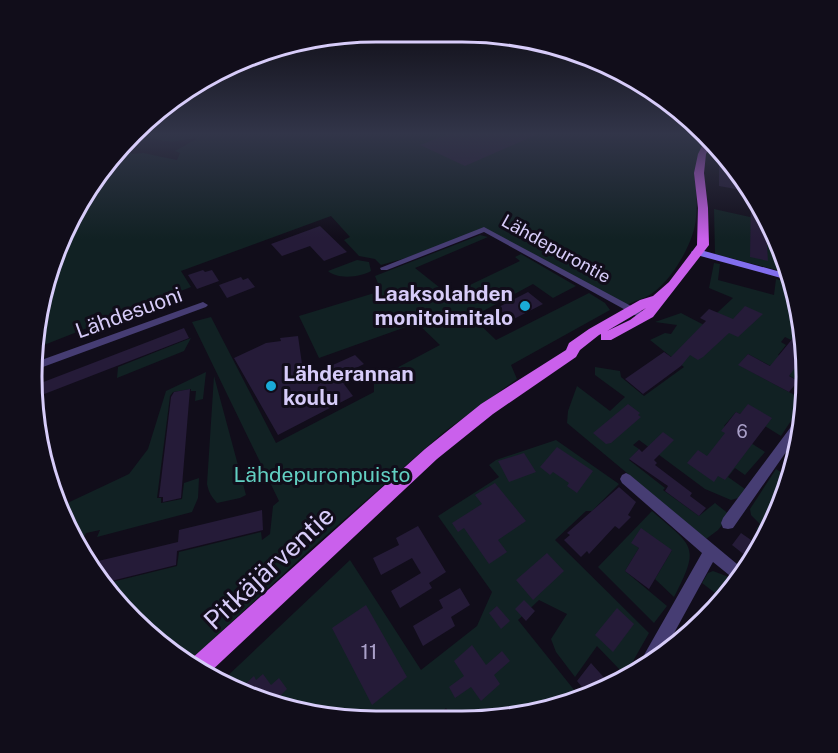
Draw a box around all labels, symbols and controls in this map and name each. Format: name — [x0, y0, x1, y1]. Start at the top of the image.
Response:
street label: Lähdepurontie — [498, 210, 614, 287]
place label: Laaksolahden monitoimitalo — [374, 281, 513, 330]
street label: Lähdesuoni — [72, 282, 186, 343]
marker: Laaksolahden monitoimitalo — [518, 299, 532, 313]
place label: Lähderannan koulu — [283, 361, 414, 410]
marker: Lähderannan koulu — [264, 379, 278, 393]
house number: 6 — [736, 421, 748, 442]
park label: Lähdepuronpuisto — [234, 462, 410, 487]
street label: Pitkäjärventie — [197, 499, 340, 636]
house number: 11 — [360, 639, 378, 664]

